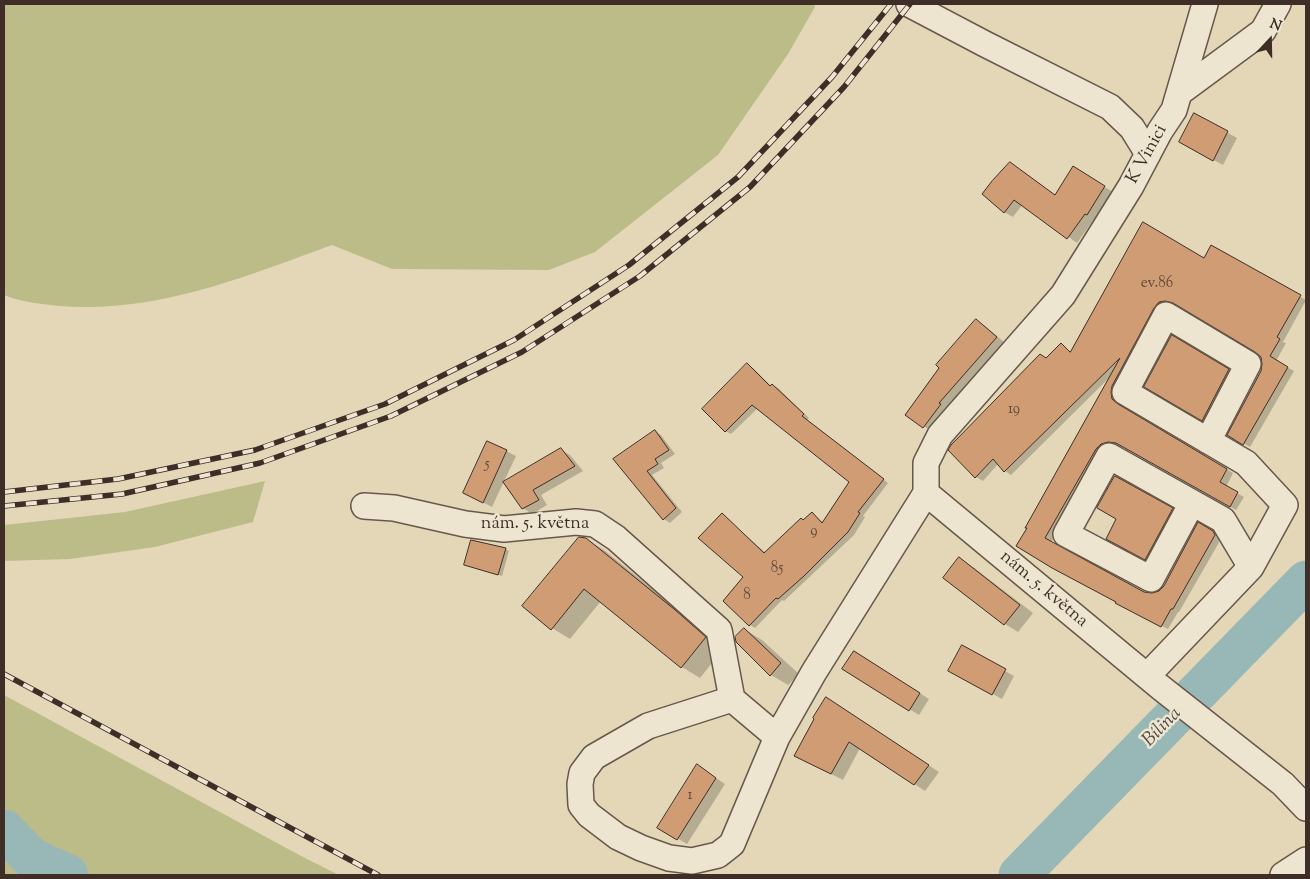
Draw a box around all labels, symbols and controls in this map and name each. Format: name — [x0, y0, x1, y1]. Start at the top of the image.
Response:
north arrow — [1245, 15, 1295, 65]
text: N — [1267, 15, 1284, 37]
street label: K Vinici — [1123, 122, 1173, 188]
house number: ev.86 — [1141, 275, 1173, 293]
house number: 19 — [1008, 401, 1020, 419]
house number: 5 — [484, 456, 490, 474]
street label: nám. 5. května — [481, 514, 589, 536]
house number: 9 — [810, 523, 818, 541]
street label: nám. 5. května — [995, 547, 1091, 633]
house number: 85 — [771, 560, 783, 578]
house number: 8 — [743, 587, 751, 605]
water label: Bílina — [1139, 704, 1187, 752]
house number: 1 — [687, 787, 693, 805]

